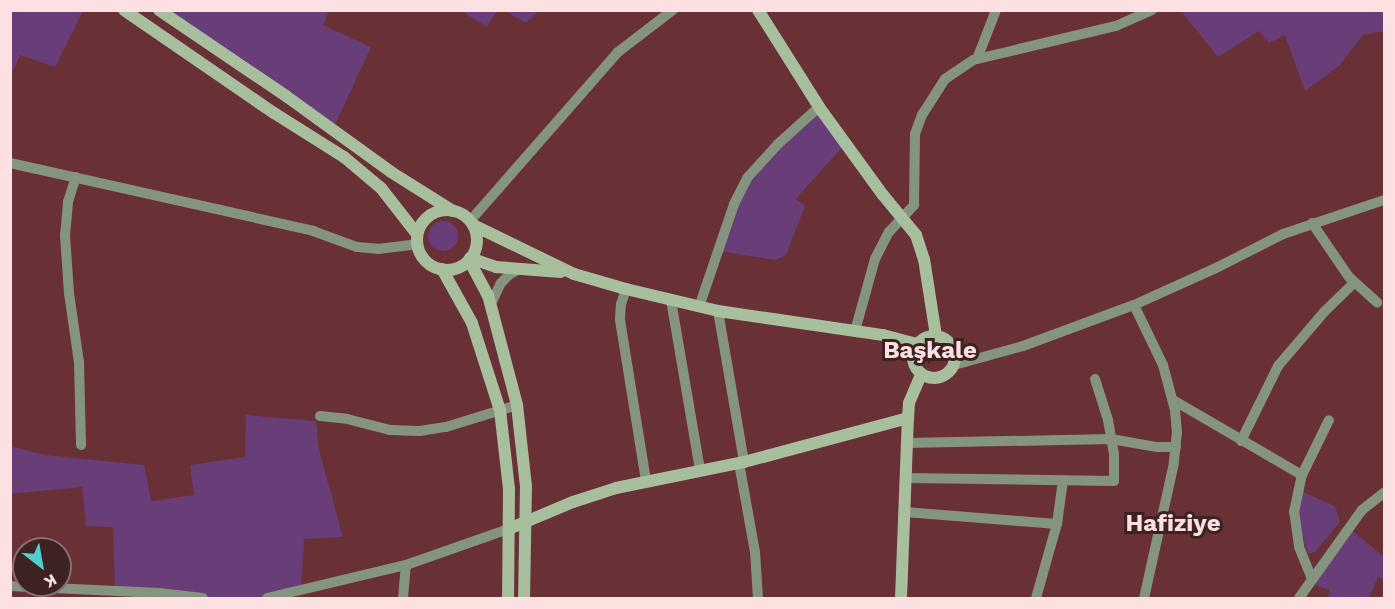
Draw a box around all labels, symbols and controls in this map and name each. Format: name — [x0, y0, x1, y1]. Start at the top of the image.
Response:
district label: Başkale — [883, 337, 977, 365]
district label: Hafiziye — [1125, 510, 1221, 538]
north arrow — [12, 537, 72, 597]
text: K — [41, 570, 60, 592]

